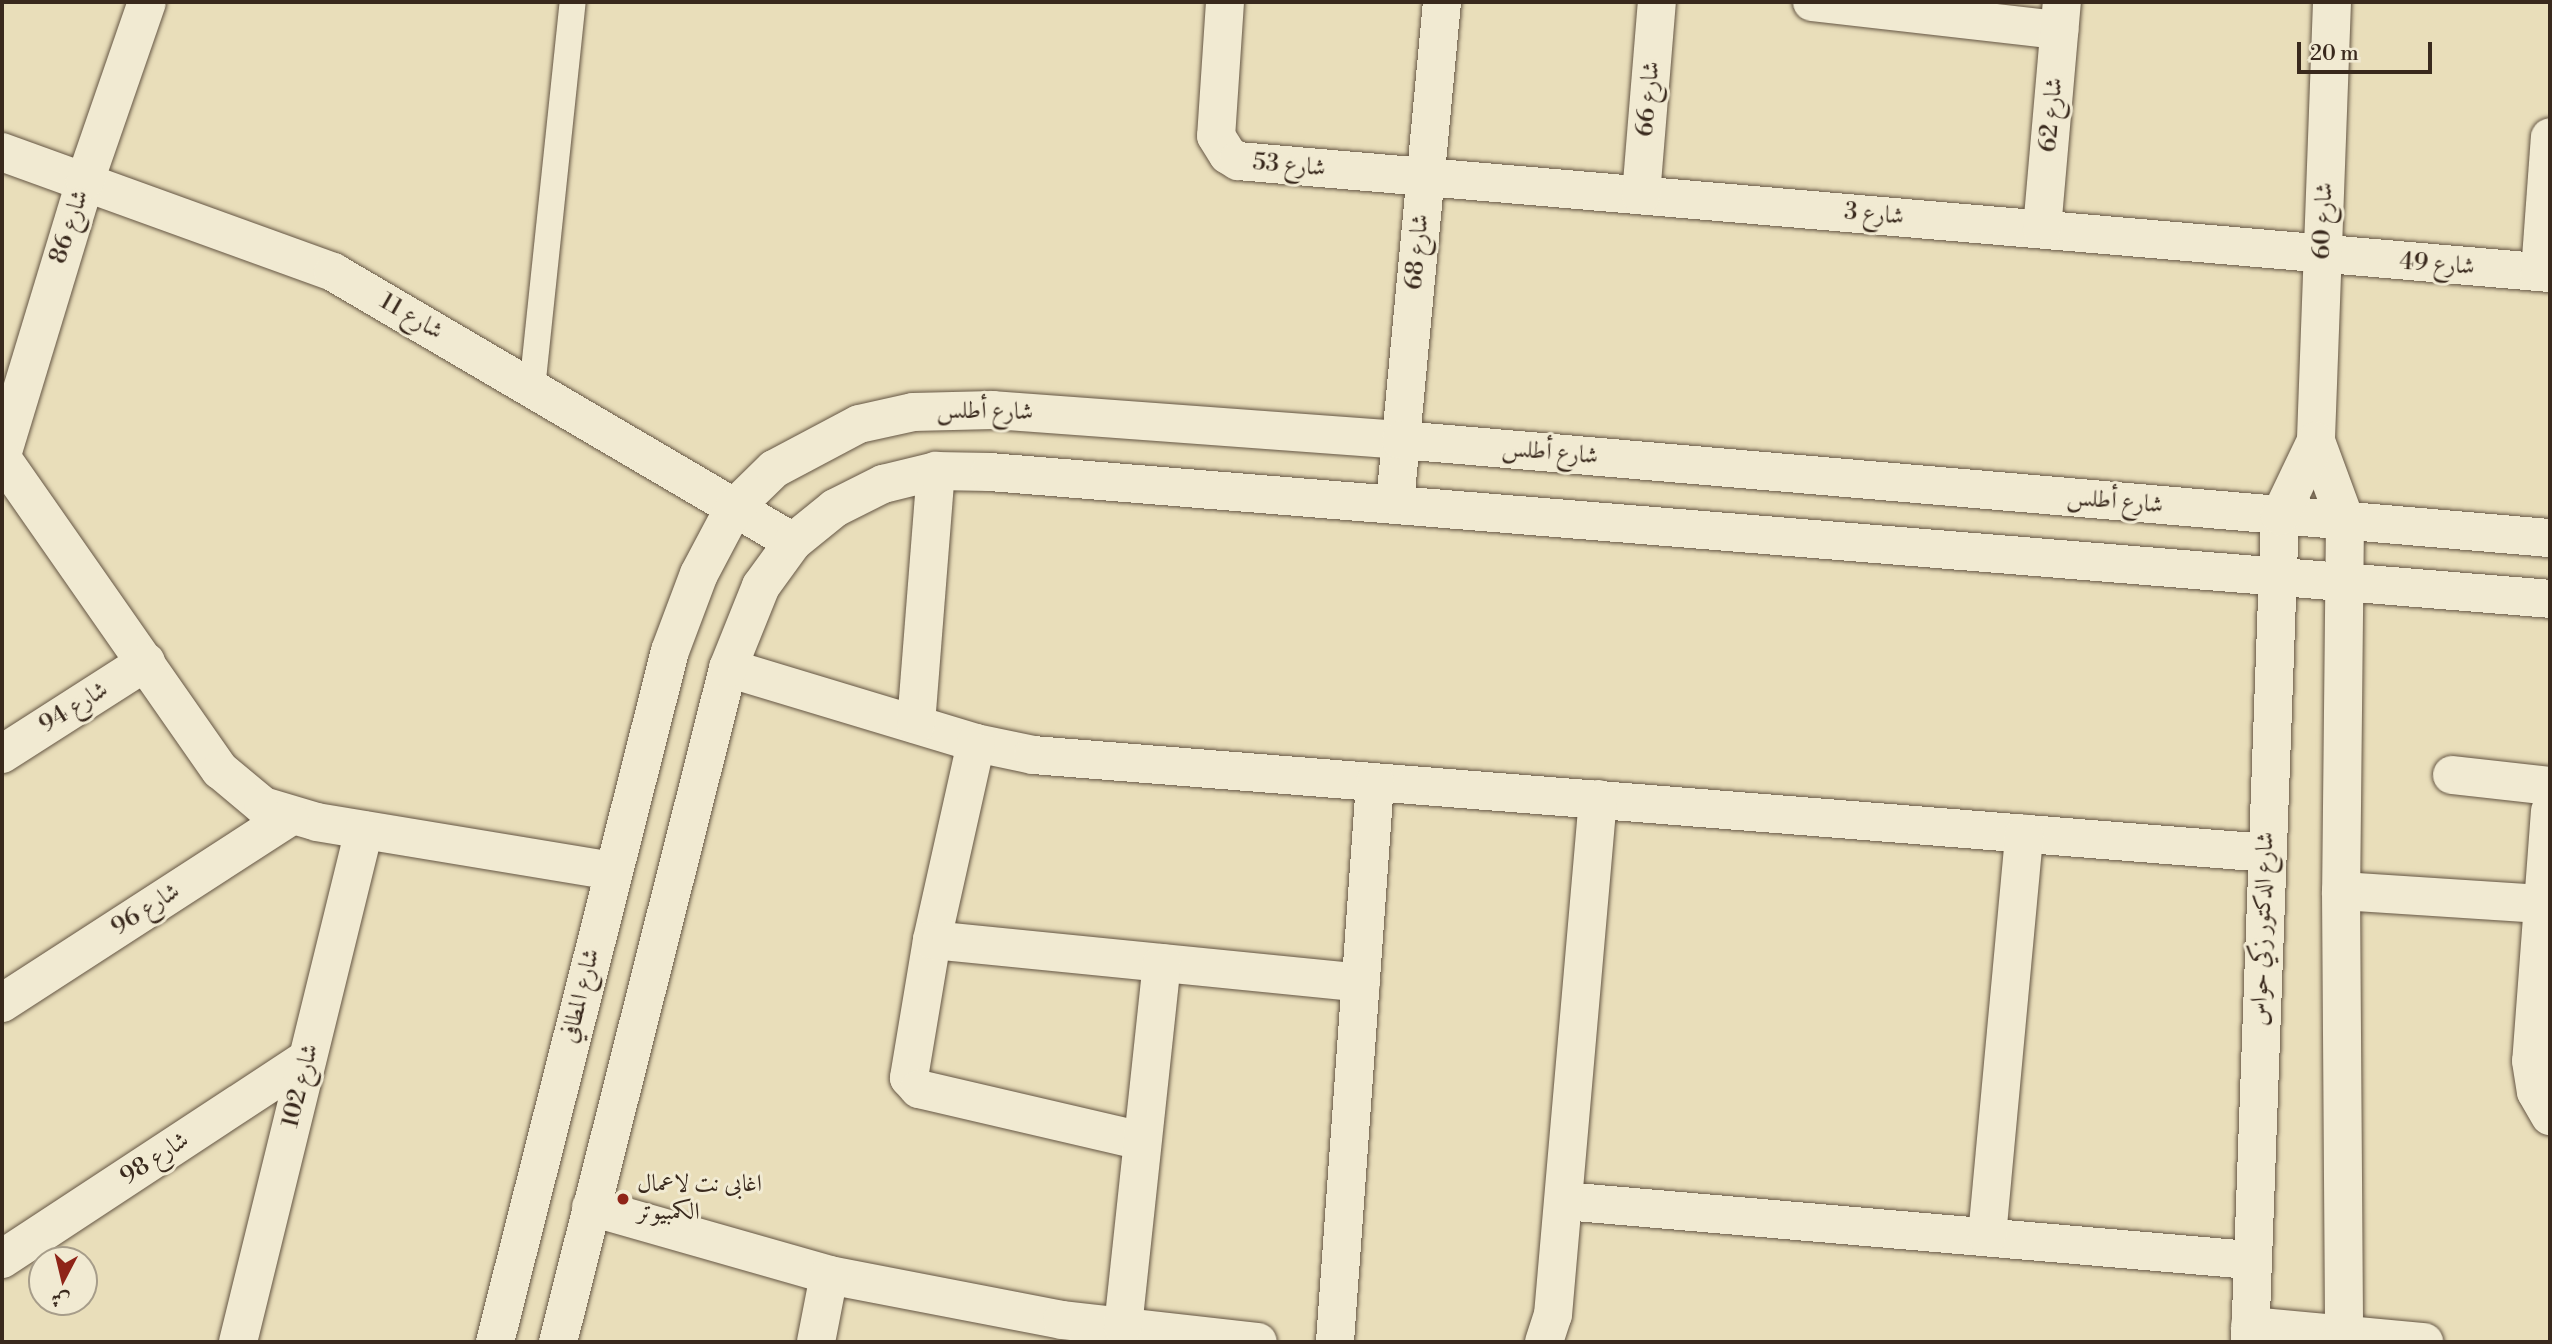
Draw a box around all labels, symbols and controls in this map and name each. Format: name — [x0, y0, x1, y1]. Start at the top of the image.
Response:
scale bar — [2300, 28, 2435, 72]
text: 20 m — [2310, 41, 2359, 67]
street label: شارع 66 — [1631, 60, 1667, 138]
street label: شارع 62 — [2034, 76, 2070, 154]
street label: شارع 53 — [1251, 148, 1327, 184]
street label: شارع 60 — [2308, 182, 2340, 260]
street label: شارع 86 — [45, 186, 95, 268]
street label: شارع 3 — [1843, 198, 1905, 232]
street label: شارع 68 — [1400, 213, 1436, 291]
street label: شارع 49 — [2398, 248, 2476, 282]
street label: شارع 11 — [374, 288, 448, 346]
street label: شارع أطلس — [937, 397, 1033, 427]
street label: شارع أطلس — [1501, 434, 1599, 472]
street label: شارع أطلس — [2066, 483, 2164, 521]
street label: شارع 94 — [34, 676, 114, 740]
street label: شارع الدكتور زكي حواس — [2245, 831, 2281, 1027]
street label: شارع 96 — [106, 877, 186, 943]
street label: شارع المطافي — [555, 946, 607, 1046]
street label: شارع 102 — [277, 1041, 325, 1131]
street label: شارع 98 — [115, 1126, 195, 1192]
place label: اغابى نت لاعمال الكمبيوتر — [637, 1171, 762, 1227]
marker: اغابى نت لاعمال الكمبيوتر — [615, 1191, 631, 1207]
north arrow — [28, 1246, 98, 1316]
text: ش — [50, 1287, 72, 1313]

